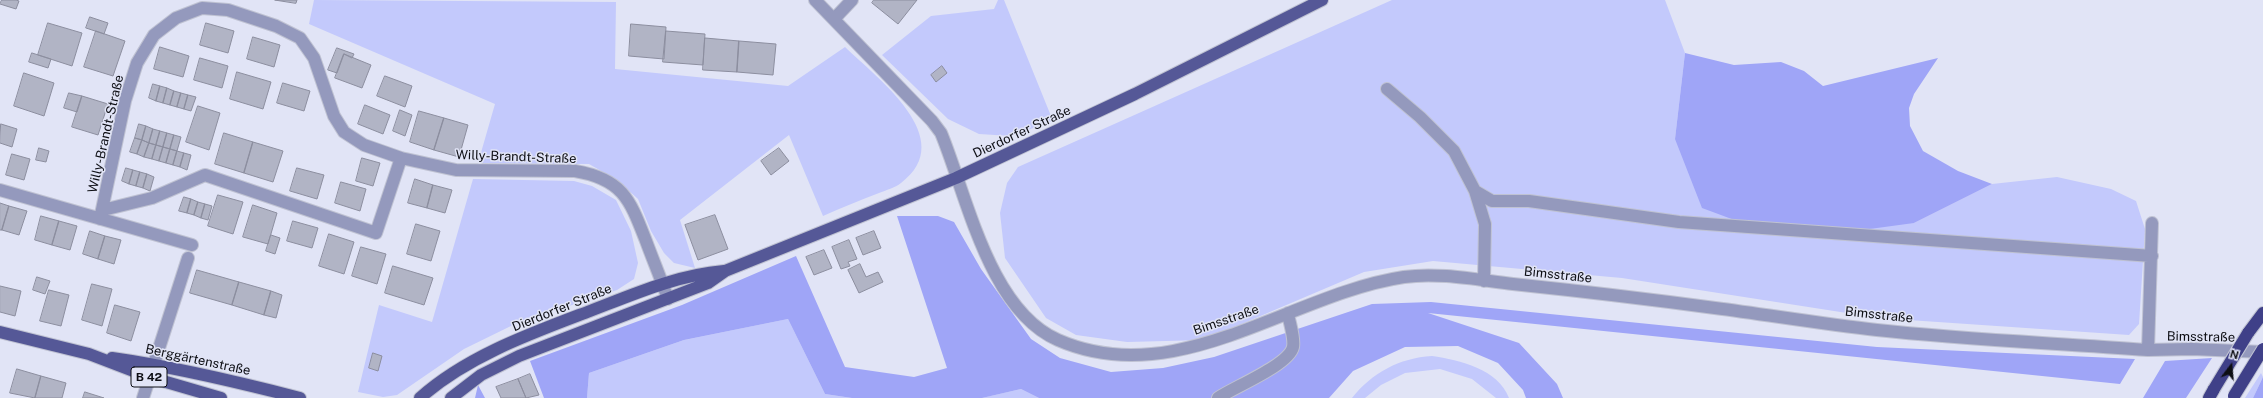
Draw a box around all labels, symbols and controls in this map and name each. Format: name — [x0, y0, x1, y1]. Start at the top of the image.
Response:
street label: Willy-Brandt-Straße — [85, 73, 127, 195]
street label: Dierdorfer Straße — [971, 103, 1073, 161]
street label: Willy-Brandt-Straße — [455, 147, 577, 167]
street label: Bimsstraße — [1523, 264, 1593, 286]
street label: Dierdorfer Straße — [510, 281, 614, 335]
street label: Bimsstraße — [1191, 302, 1261, 338]
street label: Bimsstraße — [1844, 304, 1914, 326]
street label: Bimsstraße — [2167, 329, 2235, 345]
street label: Berggärtenstraße — [144, 341, 252, 379]
north arrow — [2211, 346, 2251, 386]
text: N — [2229, 348, 2240, 361]
road number: B 42 — [131, 367, 167, 387]

